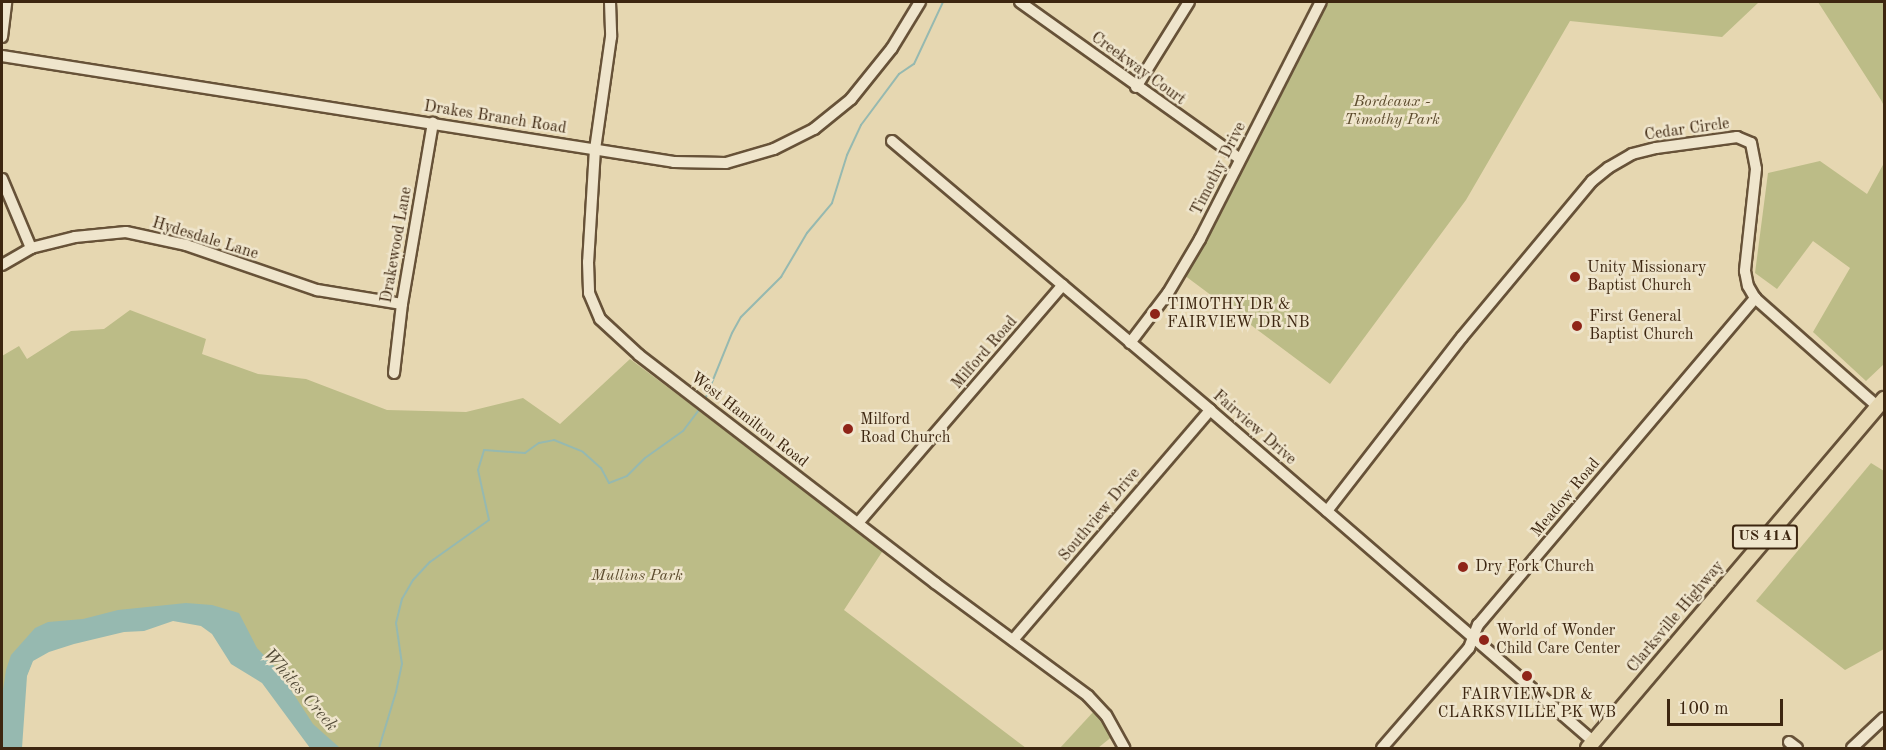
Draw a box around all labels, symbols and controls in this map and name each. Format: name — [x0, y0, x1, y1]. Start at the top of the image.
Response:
street label: Creekway Court — [1087, 28, 1189, 110]
park label: Bordeaux - Timothy Park — [1344, 92, 1440, 130]
street label: Drakes Branch Road — [422, 97, 568, 139]
street label: Cedar Circle — [1643, 115, 1731, 145]
street label: Timothy Drive — [1187, 119, 1251, 219]
street label: Drakewood Lane — [377, 185, 417, 305]
street label: Hydesdale Lane — [150, 214, 260, 264]
place label: Unity Missionary Baptist Church — [1587, 258, 1706, 296]
marker: Unity Missionary Baptist Church — [1568, 270, 1582, 284]
place label: TIMOTHY DR & FAIRVIEW DR NB — [1167, 295, 1309, 333]
marker: TIMOTHY DR & FAIRVIEW DR NB — [1148, 307, 1162, 321]
place label: First General Baptist Church — [1589, 307, 1693, 345]
street label: Milford Road — [948, 313, 1022, 393]
marker: First General Baptist Church — [1570, 319, 1584, 333]
street label: West Hamilton Road — [686, 368, 812, 472]
street label: Fairview Drive — [1208, 387, 1300, 469]
place label: Milford Road Church — [860, 410, 950, 448]
marker: Milford Road Church — [841, 422, 855, 436]
street label: Meadow Road — [1527, 455, 1605, 541]
street label: Southview Drive — [1055, 464, 1145, 566]
road number: US 41A — [1730, 525, 1800, 549]
place label: Dry Fork Church — [1475, 557, 1594, 577]
street label: Clarksville Highway — [1624, 557, 1728, 677]
marker: Dry Fork Church — [1456, 560, 1470, 574]
park label: Mullins Park — [591, 566, 683, 586]
place label: World of Wonder Child Care Center — [1496, 621, 1620, 659]
marker: World of Wonder Child Care Center — [1477, 633, 1491, 647]
water label: Whites Creek — [258, 644, 342, 736]
marker: FAIRVIEW DR & CLARKSVILLE PK WB — [1520, 669, 1534, 683]
place label: FAIRVIEW DR & CLARKSVILLE PK WB — [1438, 685, 1616, 723]
scale bar — [1670, 687, 1786, 725]
text: 100 m — [1678, 700, 1729, 718]

